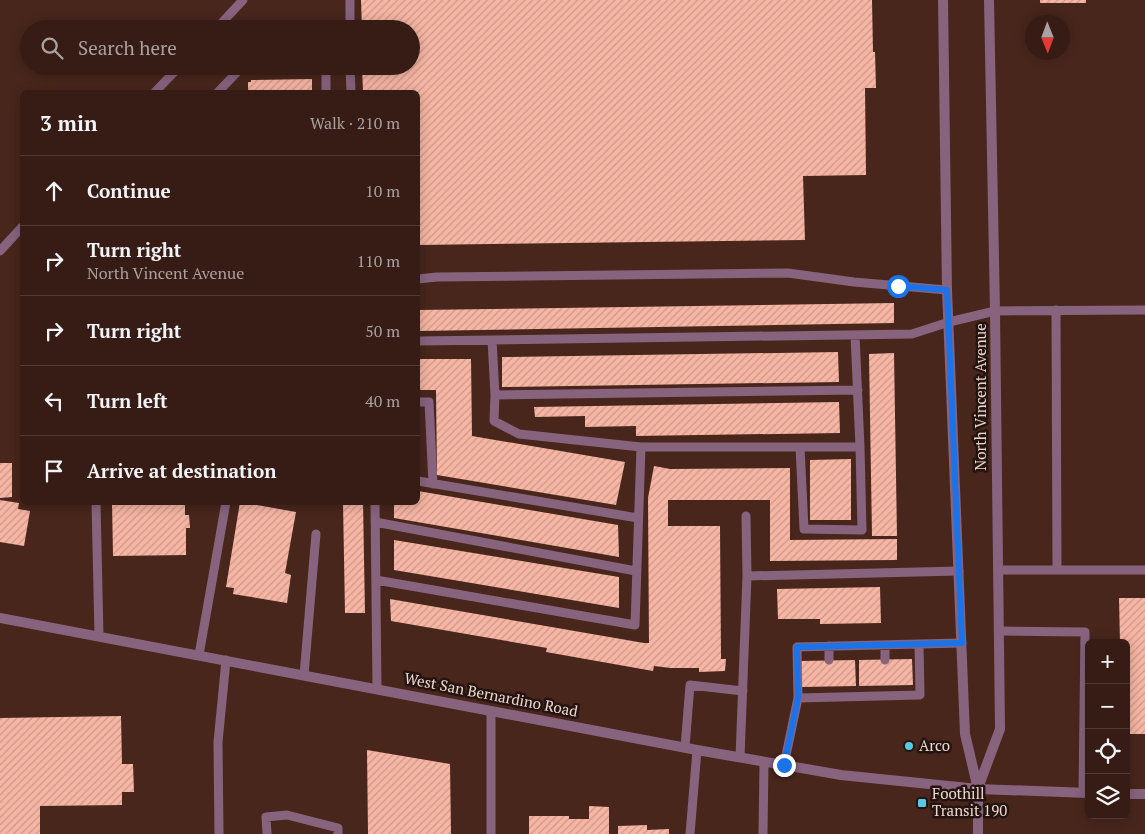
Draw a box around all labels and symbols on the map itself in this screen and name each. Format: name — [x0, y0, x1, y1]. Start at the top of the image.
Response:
north arrow — [1025, 15, 1070, 60]
route start — [887, 275, 910, 298]
street label: North Vincent Avenue — [970, 323, 990, 471]
street label: West San Bernardino Road — [403, 667, 580, 721]
place label: Arco — [919, 735, 950, 755]
marker: Arco — [903, 740, 915, 752]
route end — [773, 754, 796, 777]
place label: Foothill Transit 190 — [932, 783, 1007, 820]
marker: Foothill Transit 190 — [916, 797, 928, 809]

